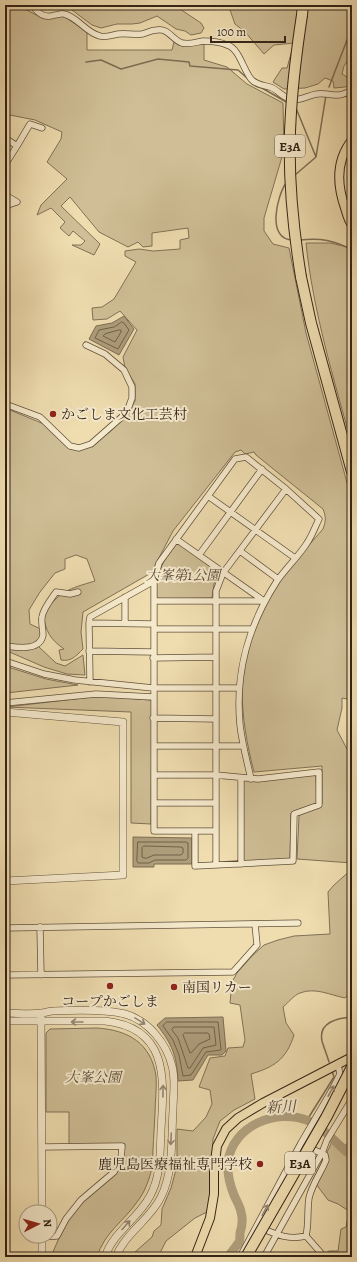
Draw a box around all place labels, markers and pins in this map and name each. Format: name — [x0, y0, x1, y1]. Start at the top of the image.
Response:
place label: かごしま文化工芸村 — [61, 405, 187, 424]
marker: かごしま文化工芸村 — [48, 409, 58, 419]
place label: 南国リカー — [182, 978, 252, 997]
marker: コープかごしま — [105, 981, 115, 991]
marker: 南国リカー — [169, 982, 179, 992]
place label: コープかごしま — [61, 992, 159, 1011]
place label: 鹿児島医療福祉専門学校 — [98, 1155, 252, 1174]
marker: 鹿児島医療福祉専門学校 — [255, 1159, 265, 1169]

